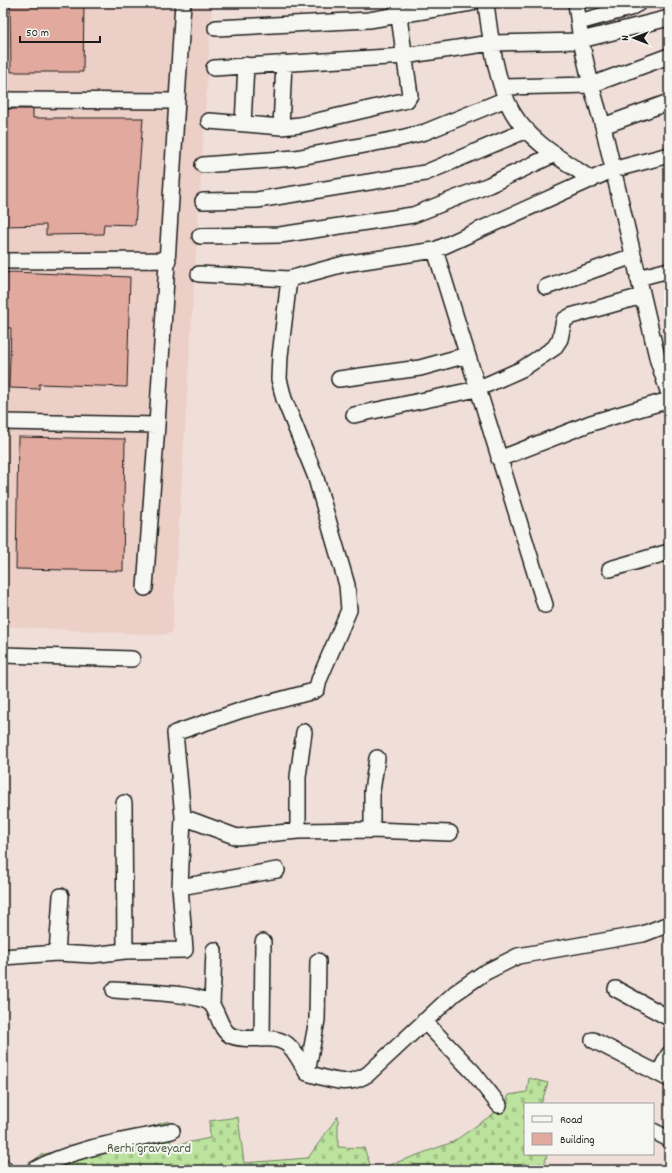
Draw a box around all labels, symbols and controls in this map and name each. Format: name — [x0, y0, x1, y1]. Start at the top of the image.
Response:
scale bar — [20, 18, 100, 44]
north arrow — [614, 18, 654, 58]
text: 50 m — [26, 25, 49, 42]
text: N — [618, 35, 634, 41]
legend — [524, 1103, 654, 1155]
text: Road — [560, 1112, 582, 1129]
text: Building — [560, 1132, 595, 1149]
park label: Rerhi graveyard — [107, 1139, 191, 1159]

